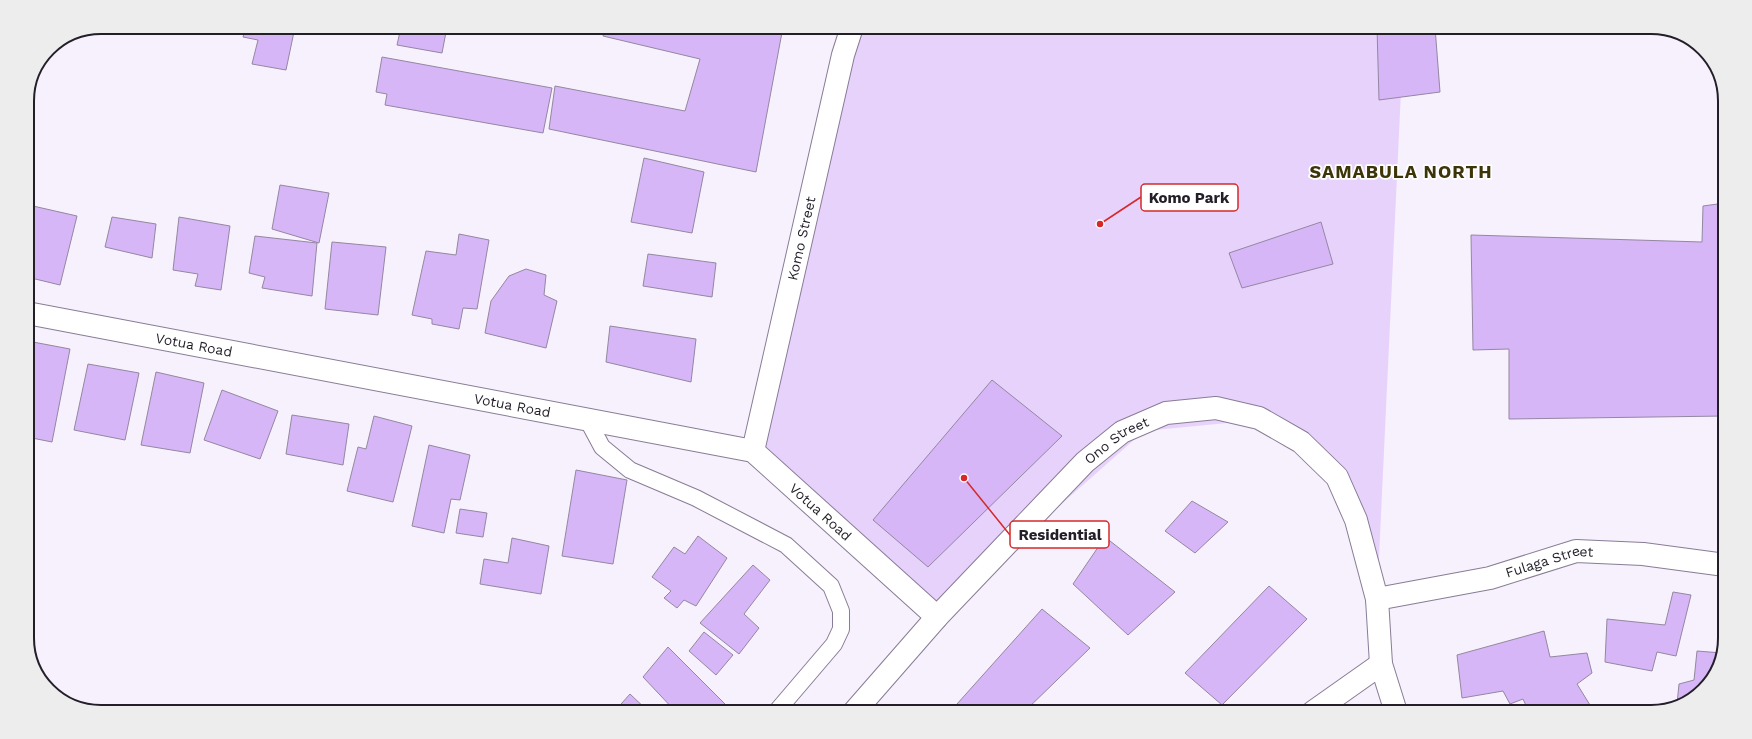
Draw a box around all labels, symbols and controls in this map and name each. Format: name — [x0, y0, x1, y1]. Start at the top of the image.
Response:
district label: SAMABULA NORTH — [1309, 161, 1493, 182]
callout: Komo Park — [1141, 184, 1238, 211]
text: Komo Park — [1149, 189, 1230, 207]
street label: Komo Street — [784, 195, 819, 282]
street label: Votua Road — [154, 330, 234, 360]
street label: Votua Road — [473, 390, 552, 420]
street label: Ono Street — [1081, 413, 1151, 467]
street label: Votua Road — [786, 480, 855, 544]
callout: Residential — [1010, 521, 1109, 548]
text: Residential — [1018, 526, 1102, 544]
street label: Fulaga Street — [1503, 542, 1594, 581]

